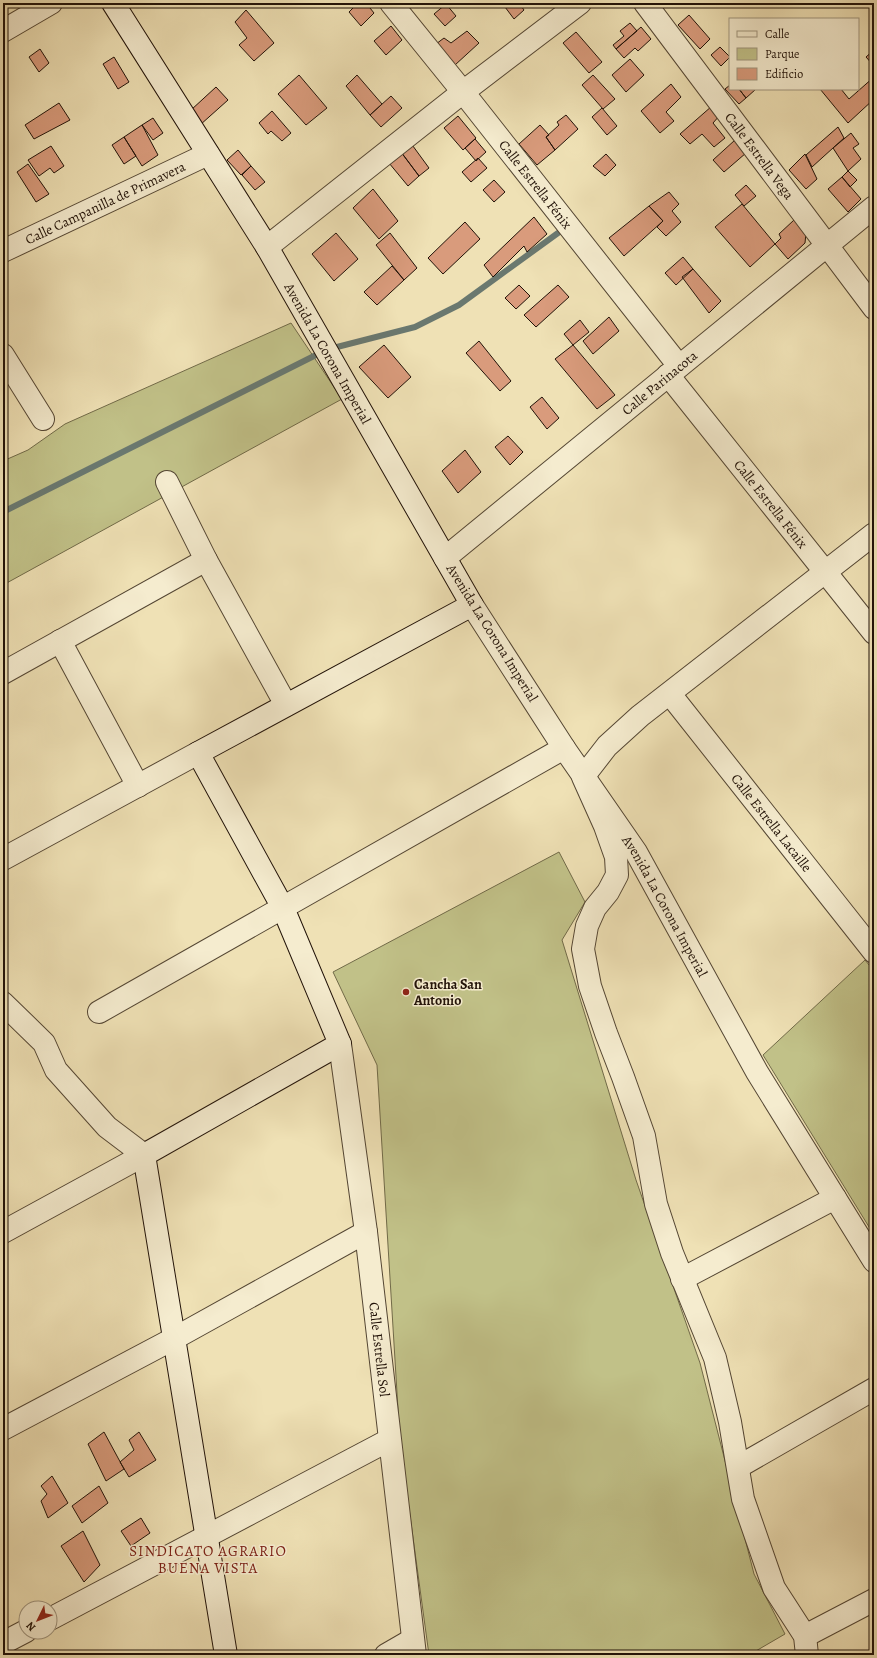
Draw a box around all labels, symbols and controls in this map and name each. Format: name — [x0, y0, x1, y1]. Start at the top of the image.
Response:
legend — [729, 18, 859, 90]
text: Calle — [765, 26, 789, 42]
text: Parque — [765, 46, 800, 62]
text: Edificio — [765, 66, 803, 82]
street label: Calle Estrella Vega — [721, 108, 799, 204]
street label: Calle Estrella Fénix — [495, 136, 577, 233]
street label: Calle Campanilla de Primavera — [22, 156, 189, 249]
street label: Avenida La Corona Imperial — [280, 279, 376, 428]
street label: Calle Parinacota — [618, 346, 702, 419]
street label: Calle Estrella Fénix — [730, 456, 812, 553]
street label: Avenida La Corona Imperial — [441, 560, 543, 706]
street label: Calle Estrella Lacaille — [727, 770, 817, 876]
street label: Avenida La Corona Imperial — [617, 831, 713, 981]
place label: Cancha San Antonio — [413, 975, 482, 1010]
marker: Cancha San Antonio — [401, 987, 411, 997]
street label: Calle Estrella Sol — [365, 1301, 395, 1398]
district label: SINDICATO AGRARIO BUENA VISTA — [129, 1541, 287, 1578]
north arrow — [18, 1600, 58, 1640]
text: N — [23, 1618, 39, 1635]

